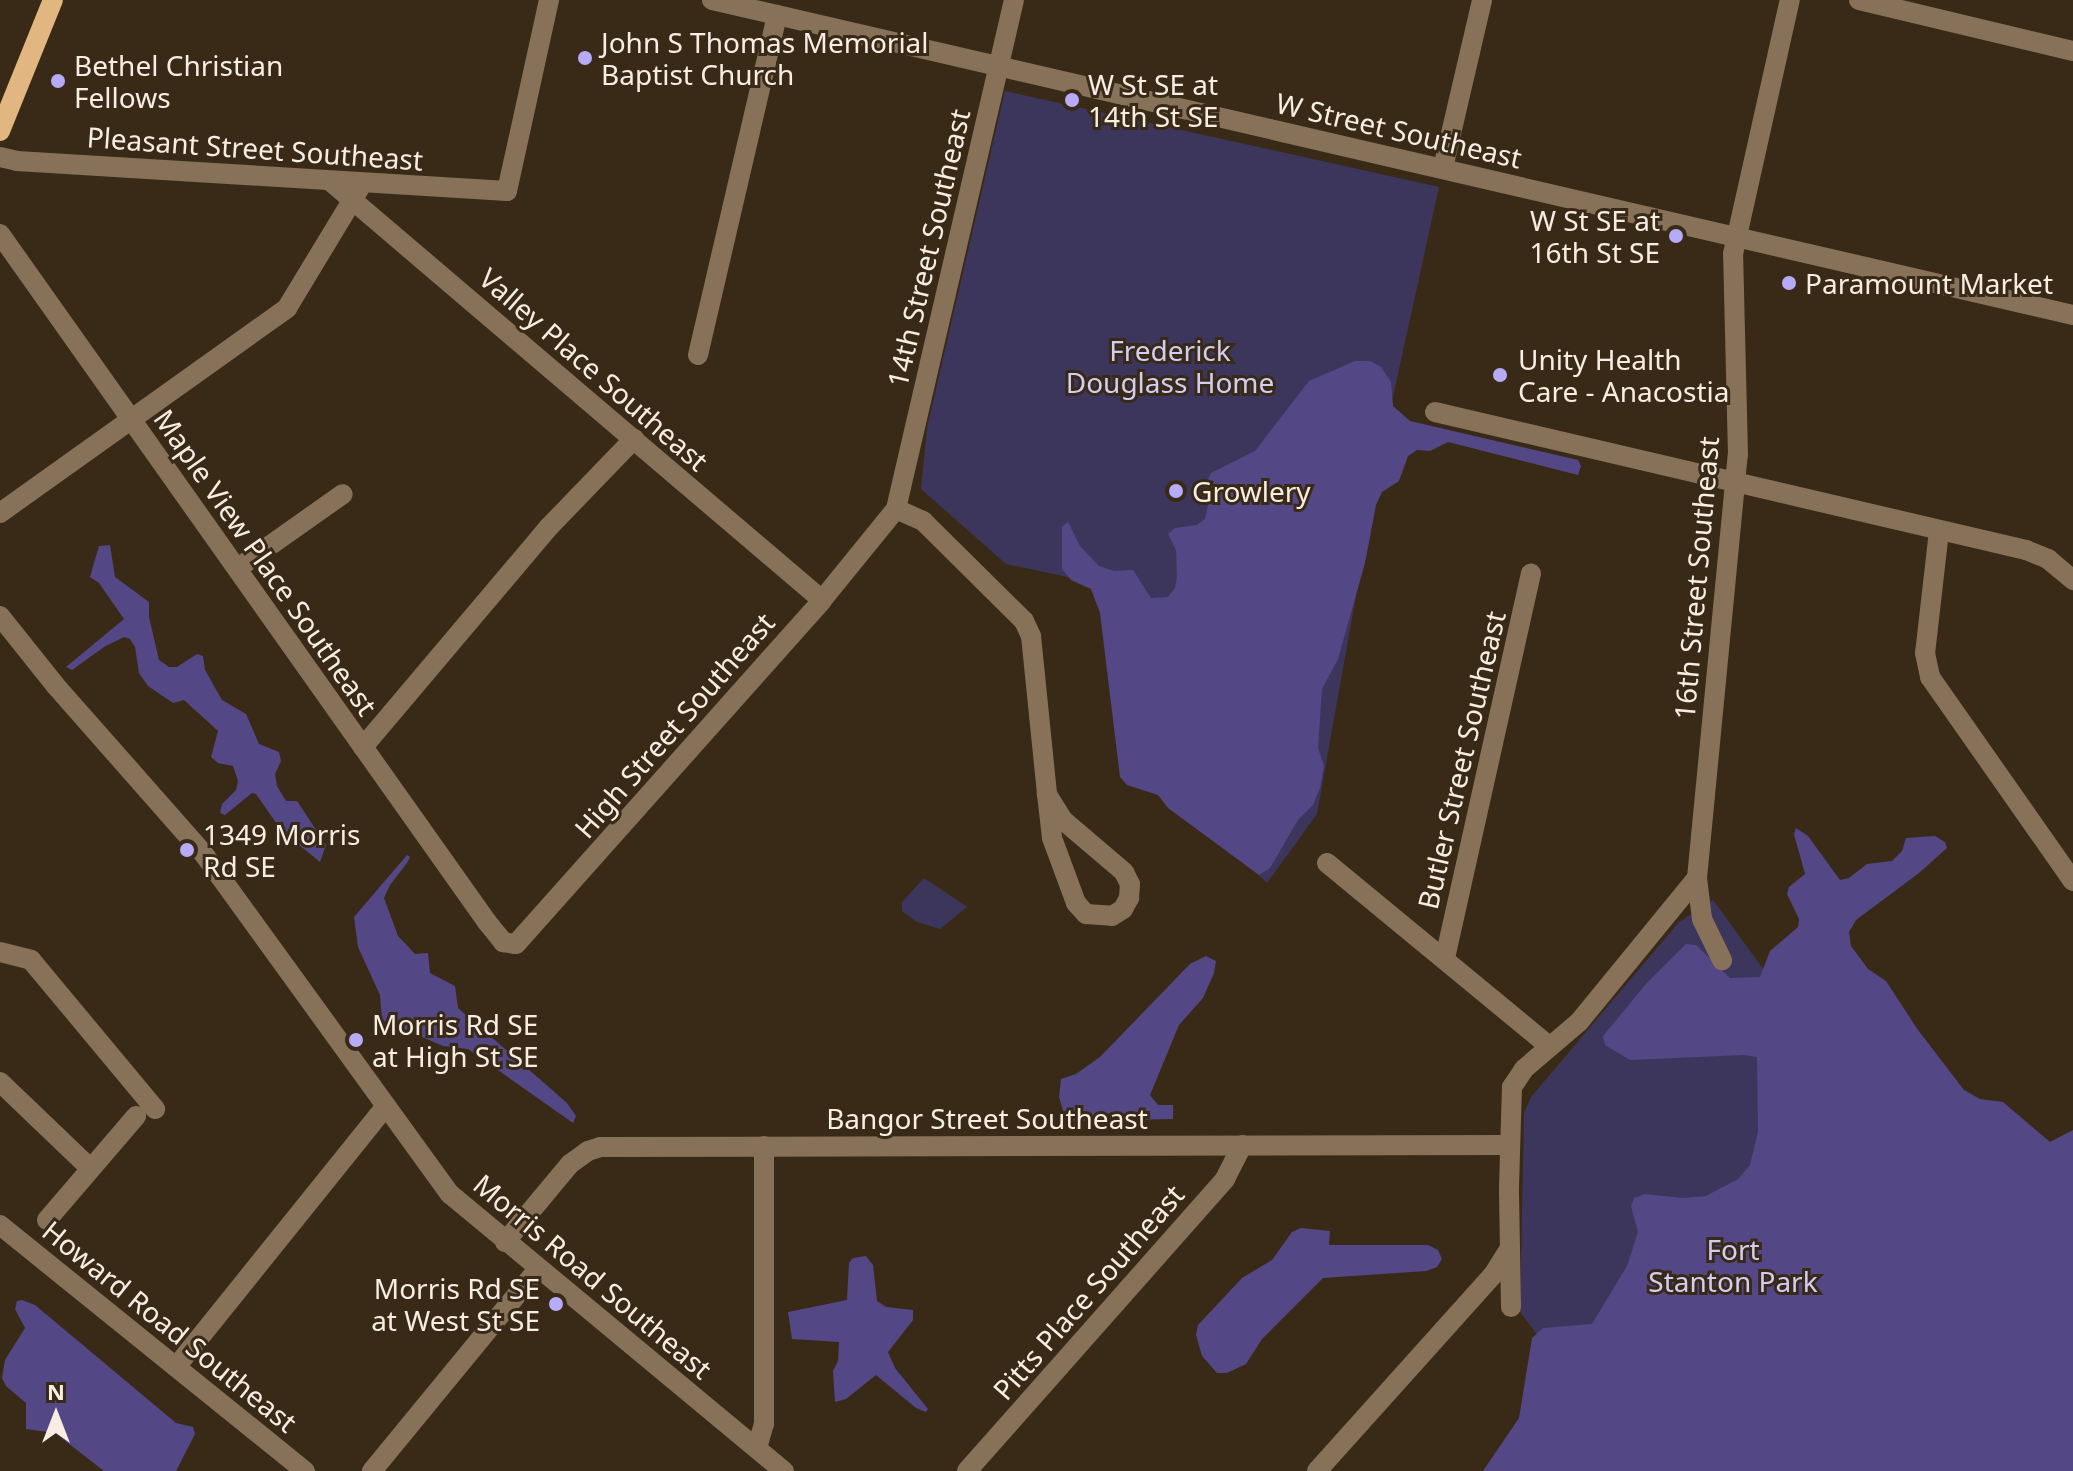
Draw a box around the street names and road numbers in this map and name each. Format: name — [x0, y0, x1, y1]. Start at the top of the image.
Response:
street label: W Street Southeast — [1273, 85, 1525, 175]
street label: 14th Street Southeast — [880, 106, 976, 390]
street label: Pleasant Street Southeast — [86, 119, 424, 177]
street label: Valley Place Southeast — [473, 261, 715, 477]
street label: Maple View Place Southeast — [147, 403, 385, 721]
street label: 16th Street Southeast — [1667, 435, 1725, 721]
street label: High Street Southeast — [567, 606, 781, 844]
street label: Butler Street Southeast — [1410, 608, 1512, 912]
street label: Bangor Street Southeast — [826, 1101, 1148, 1135]
street label: Morris Road Southeast — [467, 1167, 719, 1385]
street label: Pitts Place Southeast — [986, 1178, 1190, 1406]
street label: Howard Road Southeast — [36, 1213, 304, 1439]

